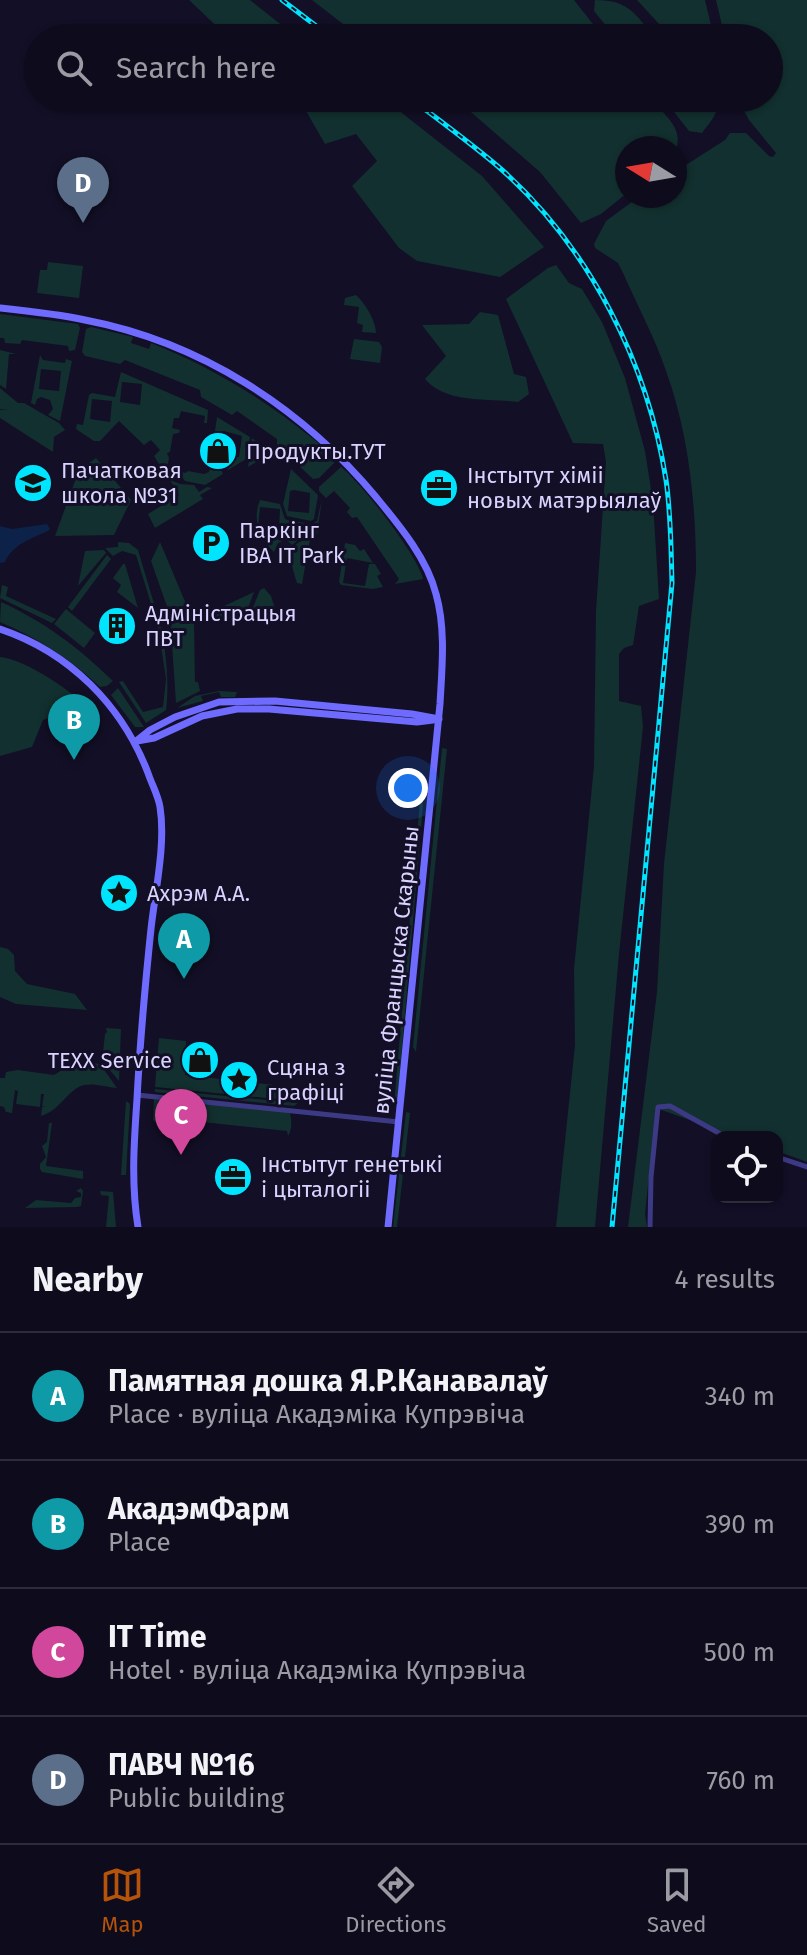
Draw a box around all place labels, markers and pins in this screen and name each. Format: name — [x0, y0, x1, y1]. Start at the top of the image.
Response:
pin: D — [57, 157, 109, 223]
shop icon: Продукты.ТУТ — [197, 430, 239, 472]
place label: Продукты.ТУТ — [246, 438, 386, 465]
place label: Пачатковая школа №31 — [61, 457, 182, 509]
school or university icon: Пачатковая школа №31 — [12, 462, 54, 504]
place label: Інстытут хіміі новых матэрыялаў — [467, 462, 661, 514]
office icon: Інстытут хіміі новых матэрыялаў — [418, 467, 460, 509]
place label: Паркінг IBA IT Park — [239, 517, 345, 569]
parking icon: Паркінг IBA IT Park — [190, 522, 232, 564]
place label: Адміністрацыя ПВТ — [145, 600, 297, 652]
building icon: Адміністрацыя ПВТ — [96, 605, 138, 647]
pin: B — [48, 694, 100, 760]
place icon: Ахрэм А.А. — [98, 872, 140, 914]
place label: Ахрэм А.А. — [147, 880, 250, 907]
pin: A — [158, 913, 210, 979]
shop icon: TEXX Service — [179, 1039, 221, 1081]
place label: TEXX Service — [48, 1047, 172, 1074]
place label: Сцяна з графіці — [267, 1054, 346, 1106]
place icon: Сцяна з графіці — [218, 1059, 260, 1101]
pin: C — [155, 1089, 207, 1155]
place label: Інстытут генетыкі і цыталогіі — [261, 1151, 443, 1203]
office icon: Інстытут генетыкі і цыталогіі — [212, 1156, 254, 1198]

